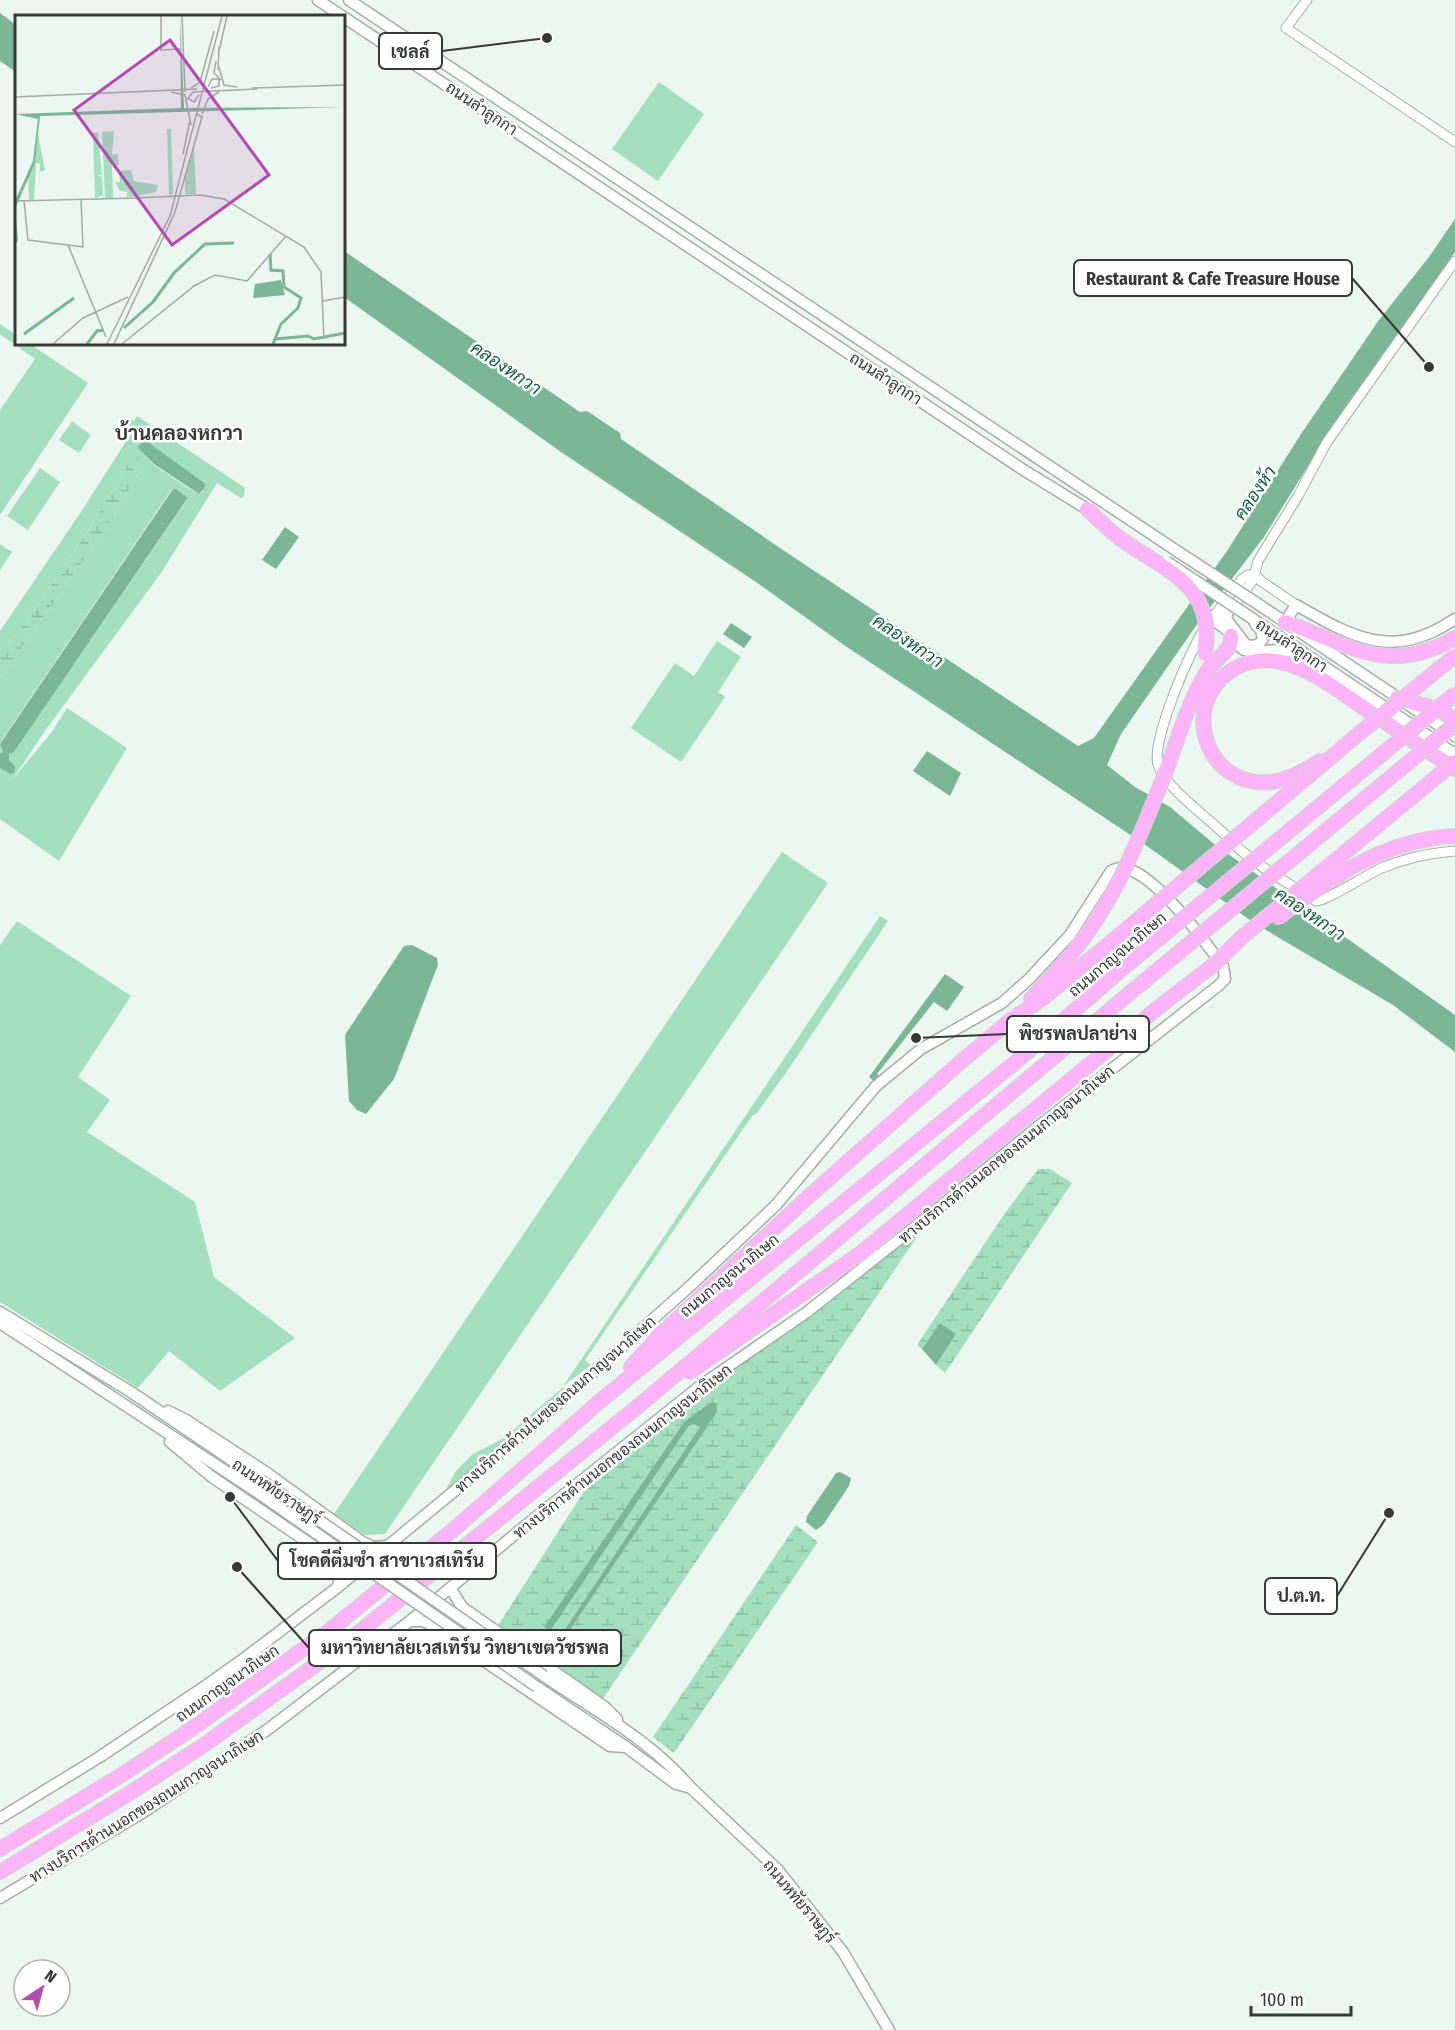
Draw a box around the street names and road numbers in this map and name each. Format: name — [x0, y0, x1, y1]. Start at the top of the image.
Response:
street label: ถนนลำลูกกา — [441, 78, 521, 141]
street label: ถนนลำลูกกา — [845, 348, 925, 410]
street label: ถนนลำลูกกา — [1251, 615, 1331, 678]
street label: ถนนกาญจนาภิเษก — [1065, 908, 1170, 1001]
street label: ทางบริการด้านนอกของถนนกาญจนาภิเษก — [894, 1061, 1118, 1247]
street label: ถนนกาญจนาภิเษก — [676, 1230, 783, 1321]
street label: ทางบริการด้านในของถนนกาญจนาภิเษก — [450, 1310, 660, 1497]
street label: ทางบริการด้านนอกของถนนกาญจนาภิเษก — [509, 1359, 735, 1543]
street label: ถนนหทัยราษฎร์ — [228, 1452, 327, 1529]
street label: ถนนกาญจนาภิเษก — [172, 1641, 283, 1726]
street label: ทางบริการด้านนอกของถนนกาญจนาภิเษก — [25, 1725, 267, 1887]
street label: ถนนหทัยราษฎร์ — [758, 1854, 843, 1948]

